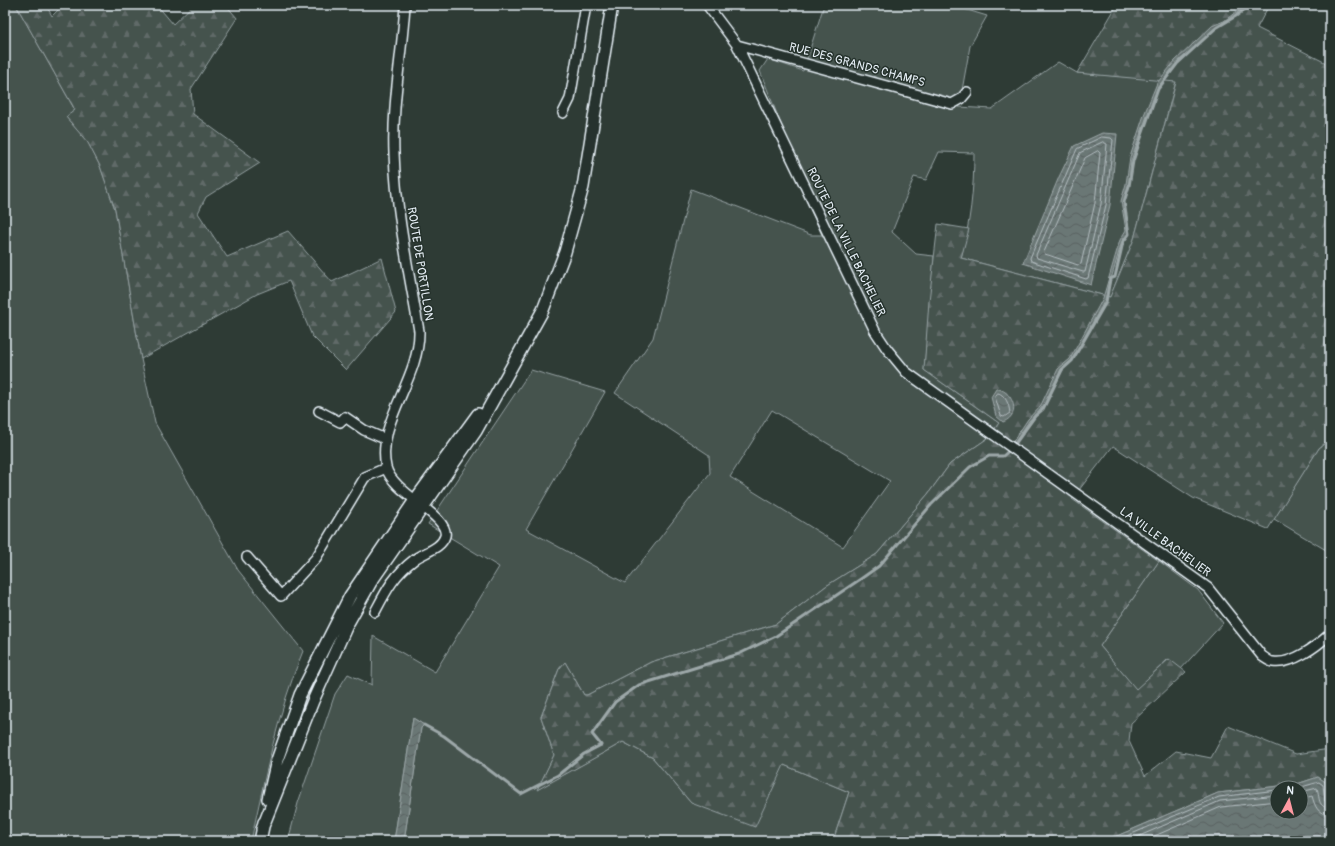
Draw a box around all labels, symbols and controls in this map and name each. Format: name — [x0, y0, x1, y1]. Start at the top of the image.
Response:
street label: RUE DES GRANDS CHAMPS — [787, 40, 927, 90]
street label: ROUTE DE LA VILLE BACHELIER — [803, 165, 889, 319]
street label: ROUTE DE PORTILLON — [404, 206, 436, 322]
street label: LA VILLE BACHELIER — [1116, 504, 1214, 580]
north arrow — [1269, 780, 1309, 820]
text: N — [1286, 784, 1295, 798]

